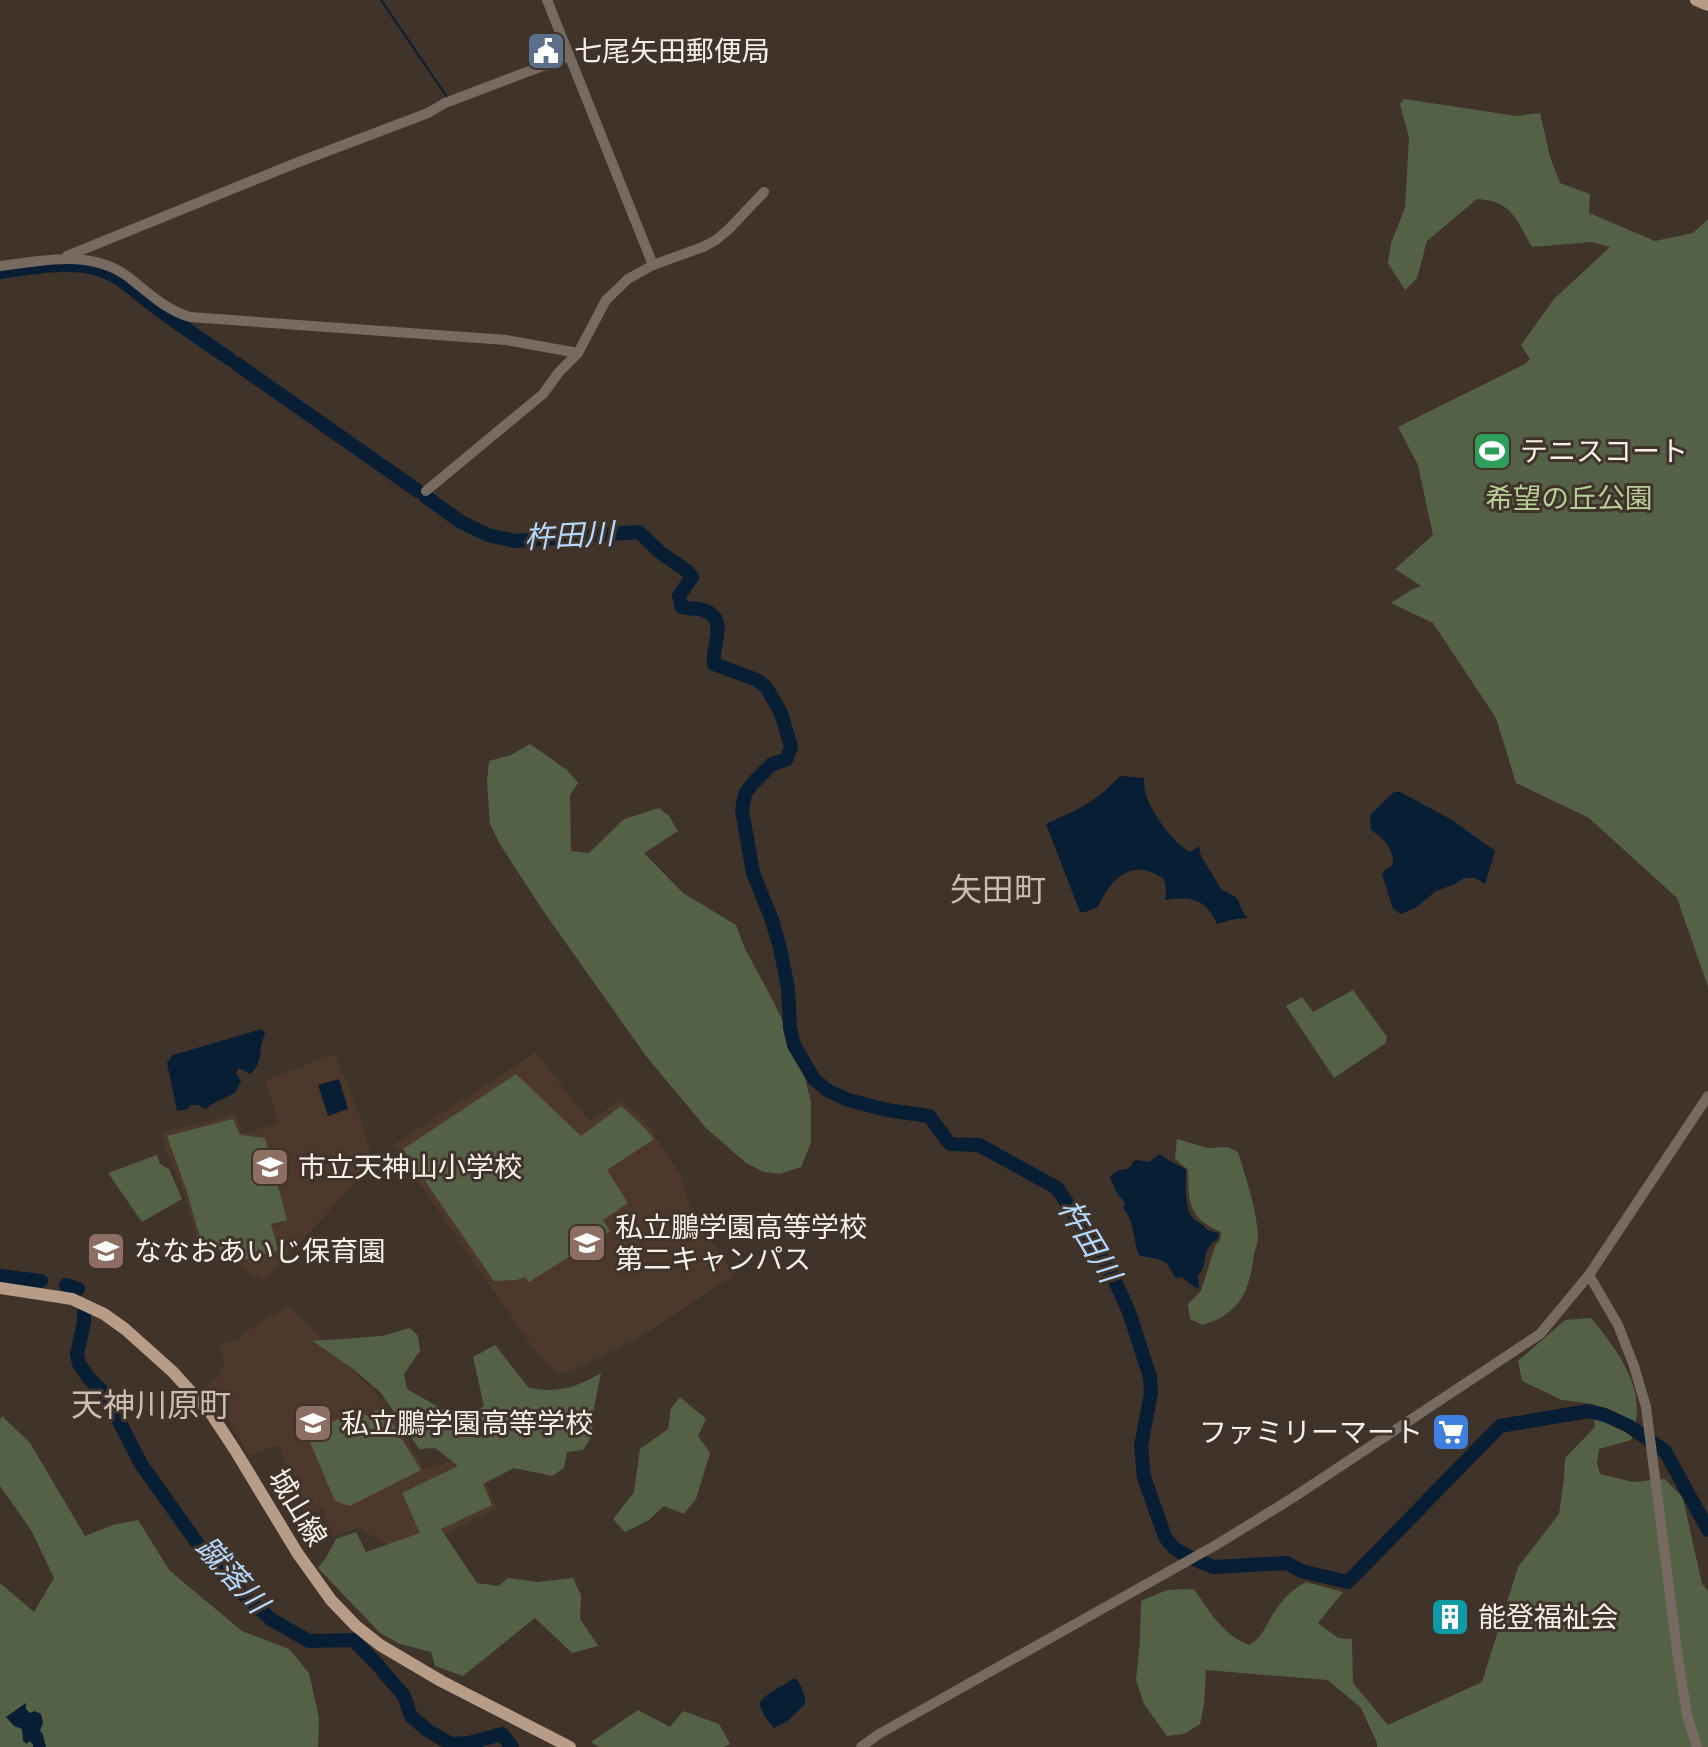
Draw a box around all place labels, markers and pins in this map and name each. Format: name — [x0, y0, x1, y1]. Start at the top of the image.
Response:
public building icon: 七尾矢田郵便局 — [525, 30, 567, 72]
place label: 七尾矢田郵便局 — [574, 36, 770, 67]
sports icon: テニスコート — [1471, 430, 1513, 472]
place label: テニスコート — [1520, 436, 1688, 467]
school or university icon: 市立天神山小学校 — [249, 1146, 291, 1188]
place label: 市立天神山小学校 — [298, 1152, 522, 1183]
place label: 私立鵬学園高等学校 第二キャンパス — [615, 1212, 867, 1275]
school or university icon: 私立鵬学園高等学校 第二キャンパス — [566, 1222, 608, 1264]
school or university icon: ななおあいじ保育園 — [85, 1230, 127, 1272]
place label: ななおあいじ保育園 — [134, 1236, 386, 1267]
school or university icon: 私立鵬学園高等学校 — [292, 1402, 334, 1444]
place label: 私立鵬学園高等学校 — [341, 1408, 593, 1439]
supermarket icon: ファミリーマート — [1430, 1411, 1472, 1453]
place label: ファミリーマート — [1199, 1417, 1423, 1448]
building icon: 能登福祉会 — [1429, 1596, 1471, 1638]
place label: 能登福祉会 — [1478, 1602, 1618, 1633]

